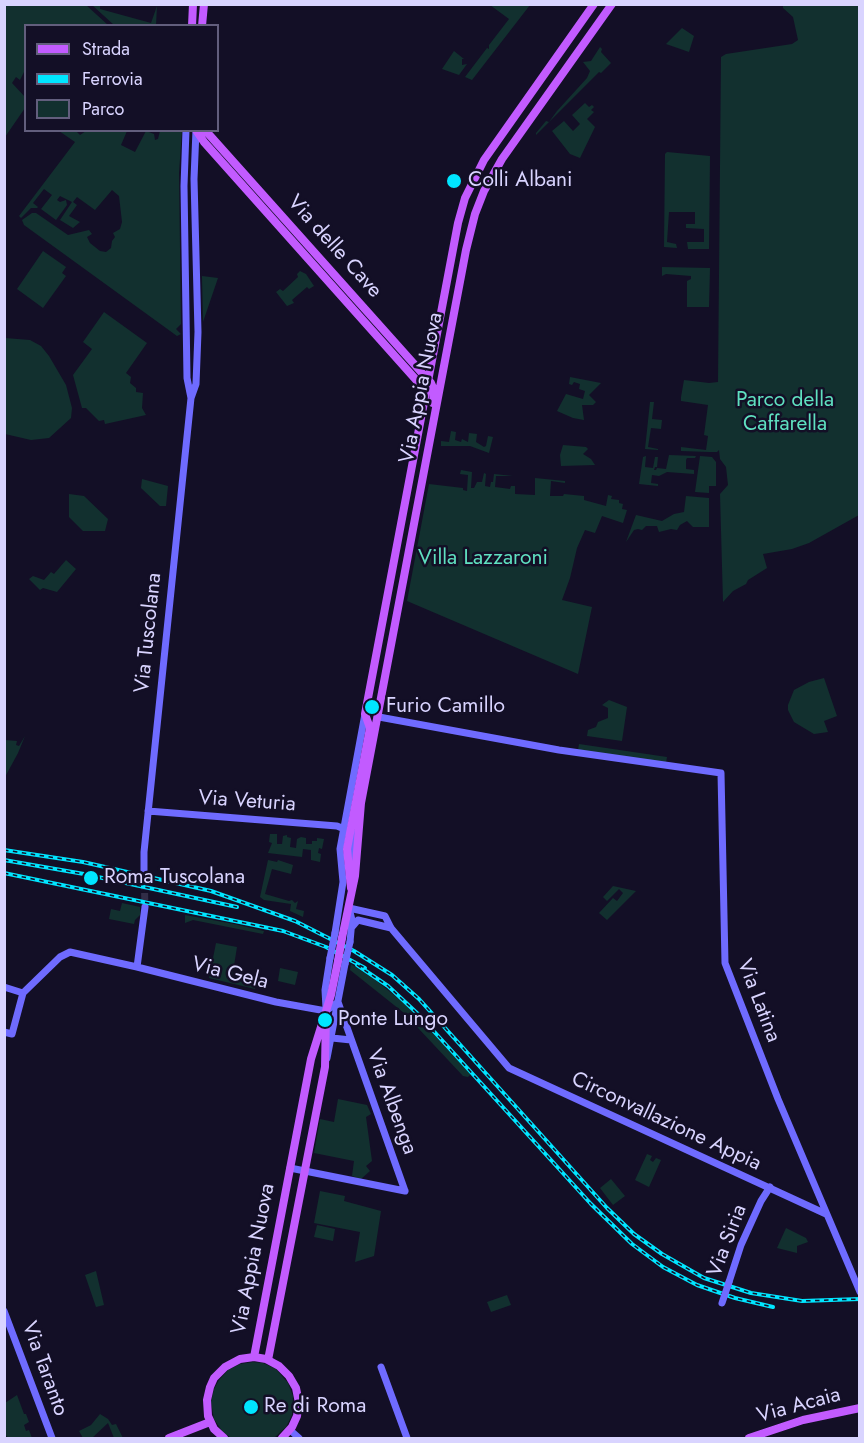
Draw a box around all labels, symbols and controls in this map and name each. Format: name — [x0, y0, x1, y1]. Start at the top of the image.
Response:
legend — [24, 24, 219, 132]
text: Strada — [82, 36, 130, 62]
text: Ferrovia — [82, 66, 143, 92]
text: Parco — [82, 96, 124, 122]
place label: Colli Albani — [468, 168, 573, 194]
marker: Colli Albani — [445, 172, 463, 190]
street label: Via delle Cave — [281, 190, 387, 304]
street label: Via Appia Nuova — [395, 310, 449, 466]
park label: Parco della Caffarella — [736, 388, 834, 438]
park label: Villa Lazzaroni — [418, 546, 548, 572]
street label: Via Tuscolana — [130, 572, 168, 694]
place label: Furio Camillo — [386, 694, 505, 720]
marker: Furio Camillo — [363, 698, 381, 716]
street label: Via Veturia — [197, 786, 297, 818]
place label: Roma Tuscolana — [104, 865, 245, 891]
marker: Roma Tuscolana — [82, 869, 100, 887]
street label: Via Gela — [189, 952, 271, 996]
street label: Via Latina — [731, 956, 785, 1046]
place label: Ponte Lungo — [338, 1007, 448, 1033]
marker: Ponte Lungo — [316, 1011, 334, 1029]
street label: Via Albenga — [360, 1046, 422, 1158]
street label: Circonvallazione Appia — [567, 1067, 765, 1177]
street label: Via Appia Nuova — [227, 1181, 281, 1337]
street label: Via Siria — [703, 1201, 753, 1281]
street label: Via Taranto — [15, 1318, 73, 1420]
street label: Via Acaia — [755, 1383, 843, 1429]
place label: Re di Roma — [264, 1394, 366, 1420]
marker: Re di Roma — [242, 1398, 260, 1416]

